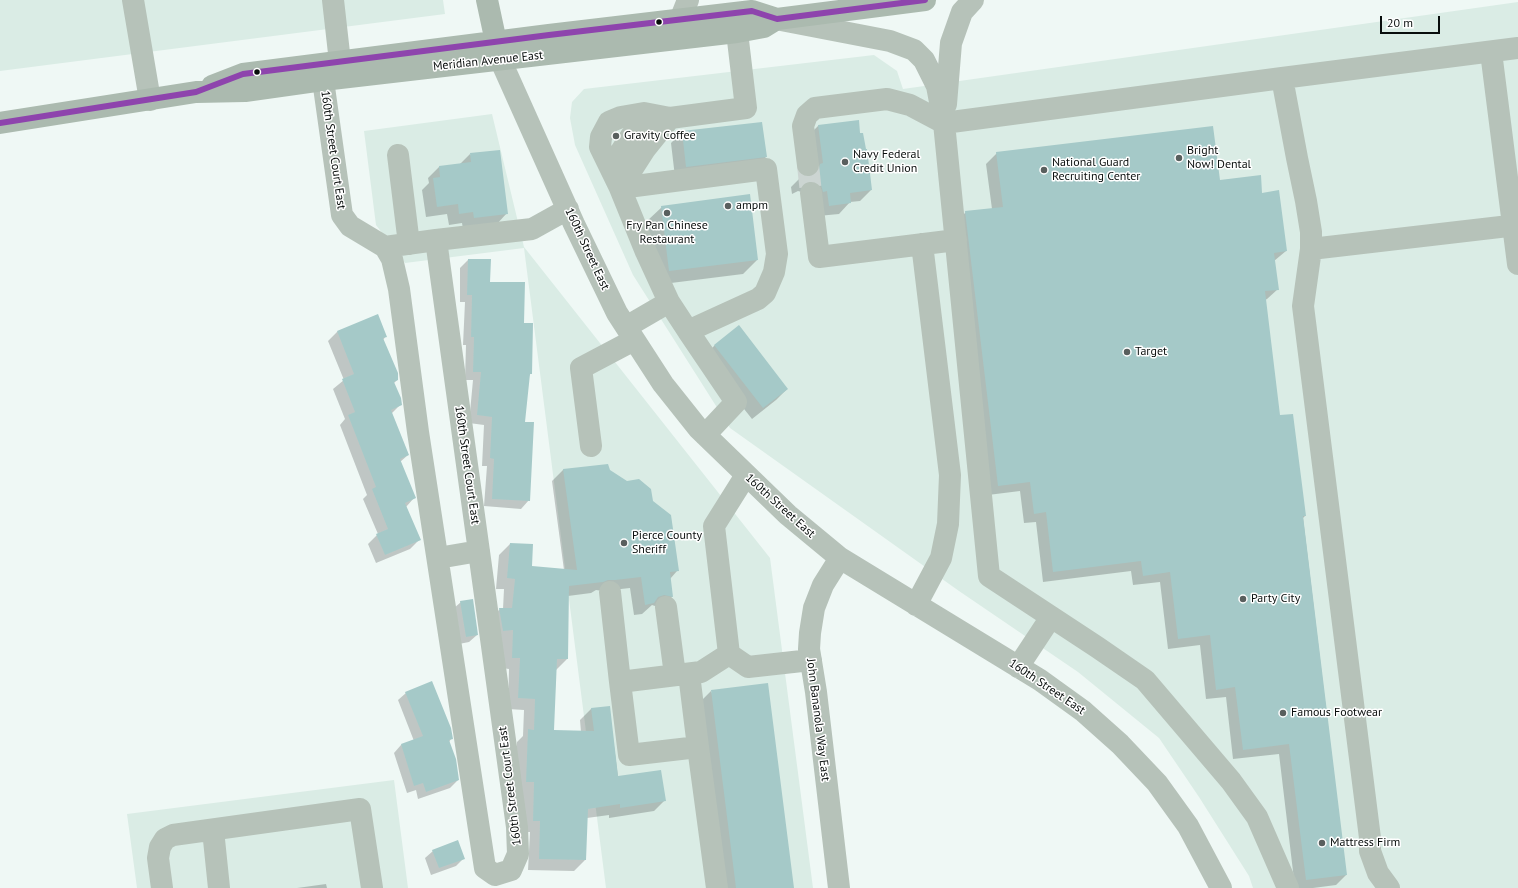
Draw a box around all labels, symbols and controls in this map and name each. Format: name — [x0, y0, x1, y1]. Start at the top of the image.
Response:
scale bar — [1382, 8, 1442, 34]
text: 20 m — [1387, 15, 1413, 30]
unlabelled marker — [654, 17, 664, 27]
street label: Meridian Avenue East — [432, 48, 544, 74]
unlabelled marker — [252, 67, 262, 77]
street label: 160th Street Court East — [318, 90, 348, 210]
place label: Gravity Coffee — [624, 129, 696, 143]
marker: Gravity Coffee — [611, 131, 621, 141]
place label: Bright Now! Dental — [1187, 144, 1251, 172]
place label: Navy Federal Credit Union — [853, 148, 920, 176]
marker: Bright Now! Dental — [1174, 153, 1184, 163]
place label: National Guard Recruiting Center — [1052, 156, 1140, 184]
marker: Navy Federal Credit Union — [840, 157, 850, 167]
marker: National Guard Recruiting Center — [1039, 165, 1049, 175]
place label: ampm — [736, 199, 768, 213]
marker: ampm — [723, 201, 733, 211]
street label: 160th Street East — [562, 206, 612, 292]
marker: Fry Pan Chinese Restaurant — [662, 208, 672, 218]
place label: Fry Pan Chinese Restaurant — [626, 219, 708, 247]
place label: Target — [1135, 345, 1167, 359]
marker: Target — [1122, 347, 1132, 357]
street label: 160th Street Court East — [452, 405, 482, 525]
street label: 160th Street East — [742, 471, 818, 541]
place label: Pierce County Sheriff — [632, 529, 702, 557]
marker: Pierce County Sheriff — [619, 538, 629, 548]
place label: Party City — [1251, 592, 1300, 606]
marker: Party City — [1238, 594, 1248, 604]
street label: 160th Street East — [1006, 656, 1088, 718]
street label: John Bananola Way East — [803, 658, 833, 782]
place label: Famous Footwear — [1291, 706, 1382, 720]
marker: Famous Footwear — [1278, 708, 1288, 718]
street label: 160th Street Court East — [496, 726, 524, 846]
place label: Mattress Firm — [1330, 836, 1400, 850]
marker: Mattress Firm — [1317, 838, 1327, 848]

